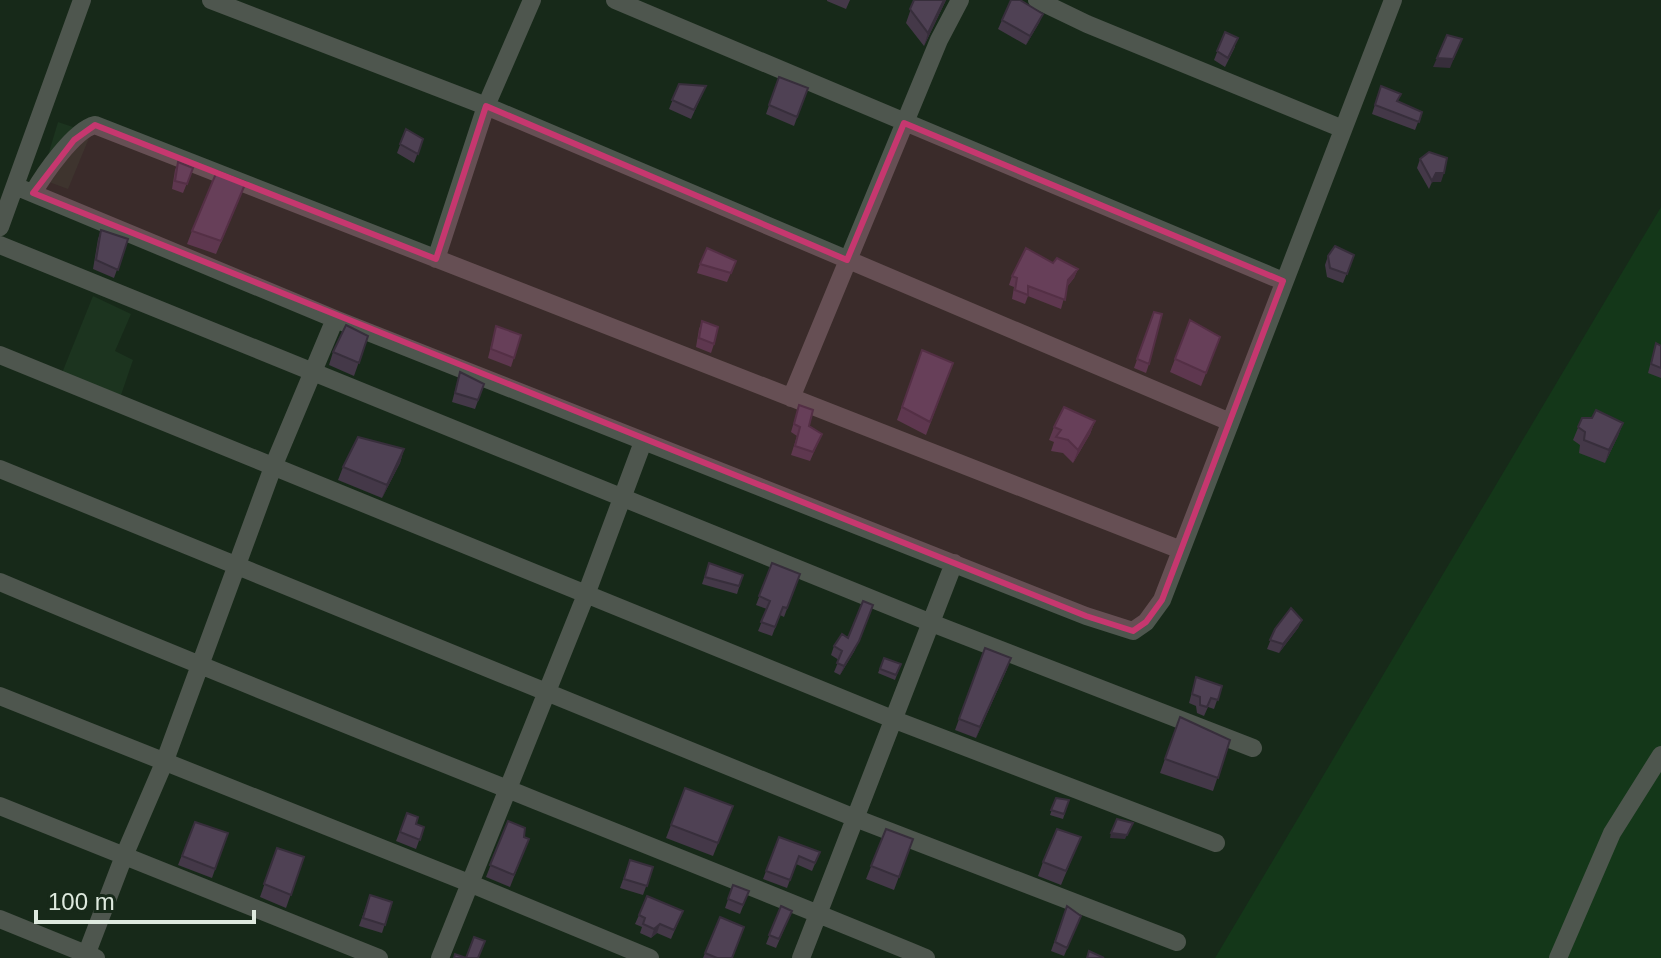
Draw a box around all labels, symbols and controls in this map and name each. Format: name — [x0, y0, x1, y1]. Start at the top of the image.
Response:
scale bar — [36, 874, 254, 924]
text: 100 m — [48, 888, 115, 915]

